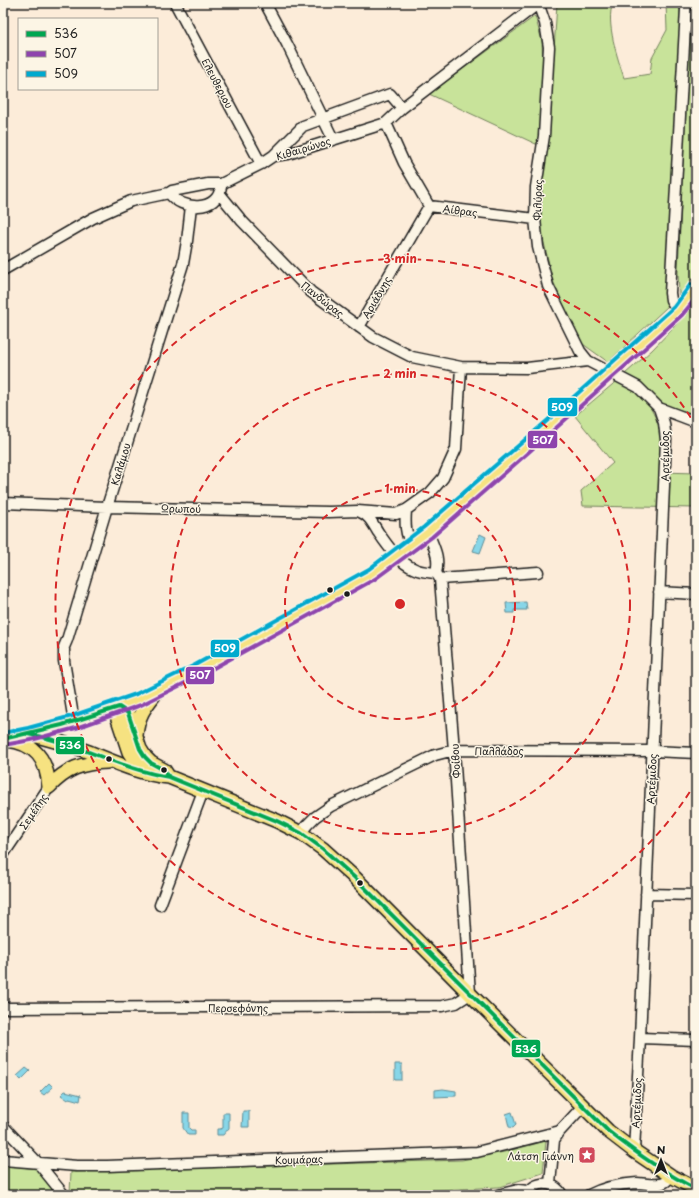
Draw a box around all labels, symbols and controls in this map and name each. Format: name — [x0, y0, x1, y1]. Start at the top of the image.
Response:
legend — [18, 18, 158, 90]
text: 536 — [54, 24, 78, 42]
text: 507 — [54, 44, 77, 62]
street label: Ελευθεριου — [199, 55, 238, 111]
text: 509 — [54, 64, 78, 82]
street label: Κιθαιρώνος — [274, 133, 332, 163]
street label: Φιλύρας — [529, 179, 546, 221]
street label: Αίθρας — [442, 200, 478, 221]
text: 3 min — [383, 249, 417, 267]
street label: Αριάδνης — [358, 273, 394, 321]
street label: Πανδώρας — [298, 277, 348, 321]
text: 2 min — [383, 364, 417, 382]
line badge: 509 — [547, 397, 578, 417]
text: 509 — [551, 398, 573, 415]
line badge: 507 — [527, 430, 558, 449]
text: 507 — [532, 431, 554, 448]
street label: Αρτέμιδος — [657, 431, 672, 481]
street label: Καλάμου — [106, 441, 134, 487]
text: 1 min — [384, 479, 416, 497]
street label: Ωρωπού — [161, 500, 201, 516]
unlabelled marker — [325, 585, 335, 595]
unlabelled marker — [342, 589, 352, 599]
centre of rings — [393, 597, 407, 611]
line badge: 509 — [210, 639, 240, 658]
text: 509 — [214, 639, 236, 656]
line badge: 507 — [185, 666, 215, 685]
text: 507 — [189, 666, 211, 683]
line badge: 536 — [55, 736, 85, 755]
text: 536 — [59, 736, 81, 753]
street label: Φοίβου — [446, 743, 464, 779]
street label: Παλλάδος — [474, 743, 524, 758]
street label: Αρτέμιδος — [642, 753, 660, 805]
unlabelled marker — [104, 754, 114, 764]
unlabelled marker — [159, 765, 169, 775]
street label: Σεμέλης — [15, 790, 51, 832]
unlabelled marker — [355, 878, 365, 888]
street label: Περσεφόνης — [208, 1000, 268, 1015]
line badge: 536 — [511, 1039, 541, 1058]
text: 536 — [515, 1040, 537, 1057]
street label: Αρτέμιδος — [627, 1077, 645, 1129]
north arrow — [641, 1140, 681, 1180]
text: N — [657, 1141, 666, 1158]
place icon: Λάτση Γιάννη — [577, 1145, 597, 1165]
place label: Λάτση Γιάννη — [508, 1148, 574, 1163]
street label: Κουμάρας — [275, 1151, 323, 1168]

